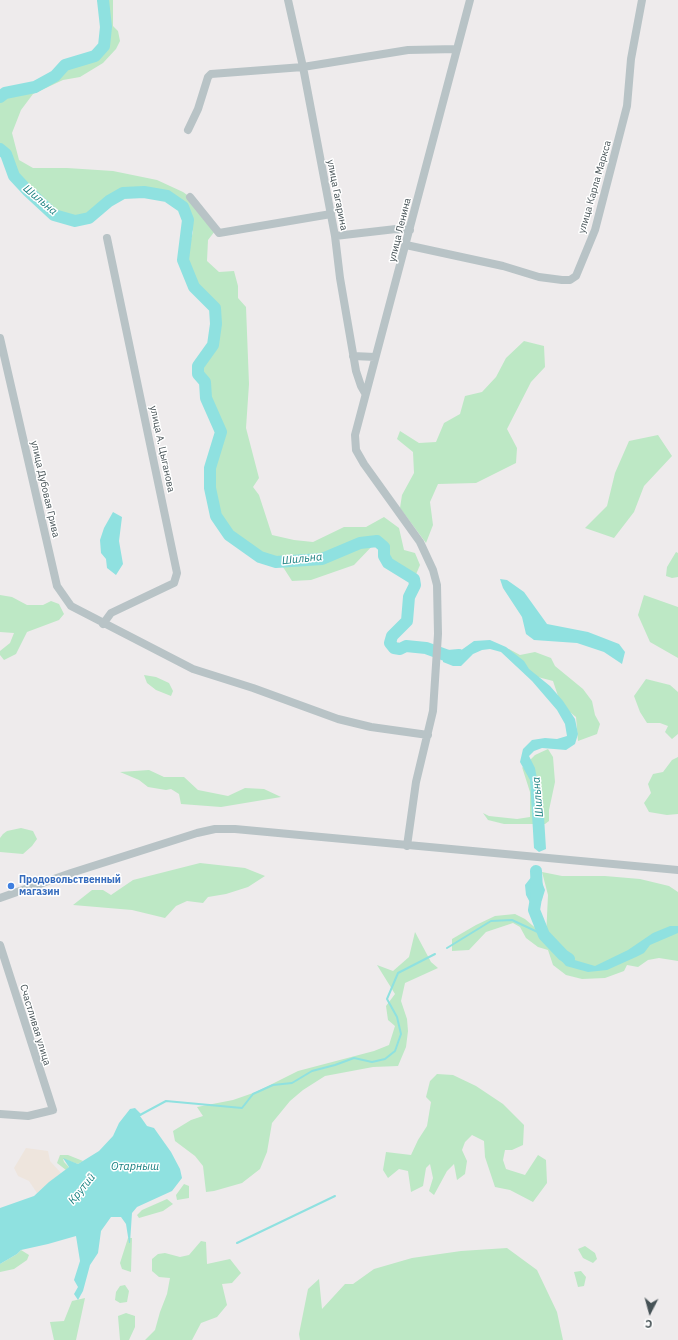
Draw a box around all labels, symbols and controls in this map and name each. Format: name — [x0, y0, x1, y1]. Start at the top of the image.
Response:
street label: улица Карла Маркса — [576, 139, 614, 235]
street label: улица Гагарина — [324, 159, 350, 231]
water label: Шильна — [20, 182, 60, 218]
street label: улица Ленина — [386, 197, 414, 263]
street label: улица А. Цыганова — [147, 405, 177, 493]
street label: улица Дубовая Грива — [28, 439, 62, 539]
water label: Шильна — [281, 550, 323, 568]
water label: Шильна — [530, 776, 546, 818]
place label: Продовольственный магазин — [19, 874, 121, 898]
marker: Продовольственный магазин — [6, 881, 16, 891]
street label: Счастливая улица — [17, 983, 53, 1067]
water label: Отарныш — [111, 1160, 159, 1174]
water label: Крутий — [66, 1171, 98, 1207]
north arrow — [630, 1292, 670, 1332]
text: С — [644, 1317, 653, 1331]

